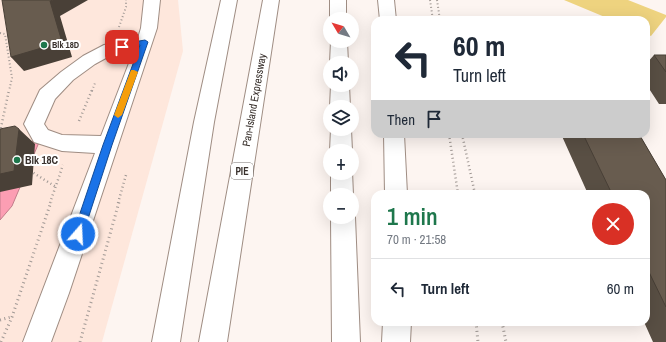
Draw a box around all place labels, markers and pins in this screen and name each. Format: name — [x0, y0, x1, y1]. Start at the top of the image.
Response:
pin — [105, 30, 139, 64]
place label: Blk 18D — [52, 39, 80, 51]
marker: Blk 18D — [39, 40, 49, 50]
place label: Blk 18C — [25, 153, 59, 167]
marker: Blk 18C — [12, 155, 22, 165]

